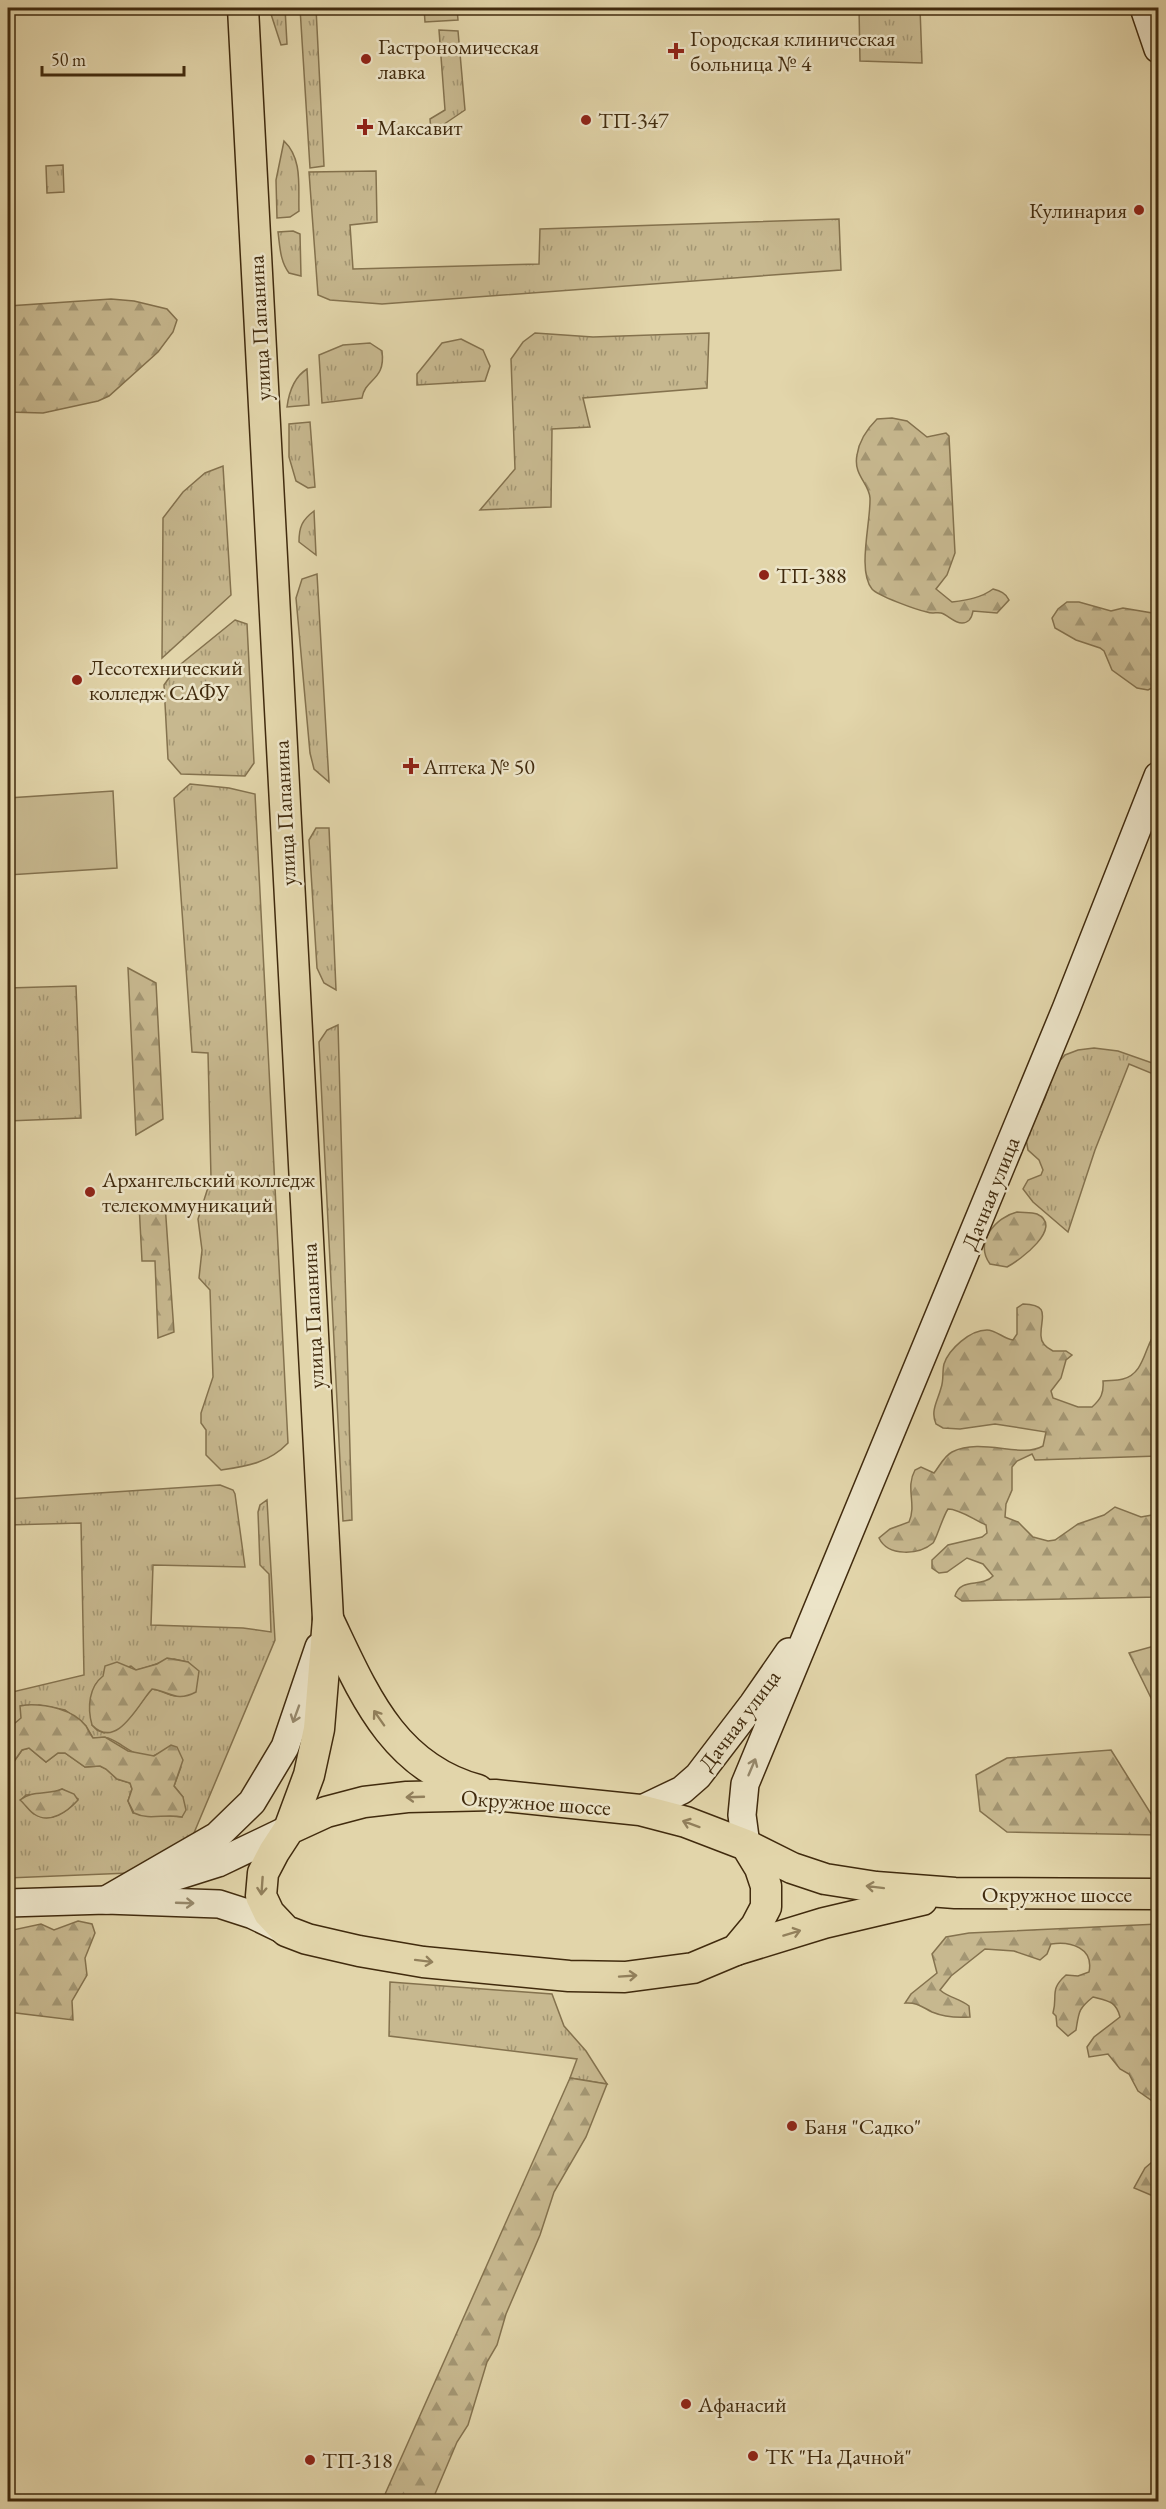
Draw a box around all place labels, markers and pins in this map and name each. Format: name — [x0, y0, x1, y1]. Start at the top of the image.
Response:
place label: Городская клиническая больница № 4 — [690, 24, 895, 78]
place label: Гастрономическая лавка — [378, 32, 539, 86]
marker: Городская клиническая больница № 4 — [667, 42, 685, 60]
marker: Гастрономическая лавка — [359, 52, 373, 66]
place label: ТП-347 — [598, 106, 669, 135]
place label: Максавит — [377, 113, 463, 142]
marker: ТП-347 — [579, 113, 593, 127]
marker: Максавит — [358, 120, 372, 134]
place label: Кулинария — [1029, 196, 1127, 225]
marker: Кулинария — [1132, 203, 1146, 217]
place label: ТП-388 — [776, 561, 847, 590]
marker: ТП-388 — [757, 568, 771, 582]
place label: Лесотехнический колледж САФУ — [89, 653, 243, 707]
marker: Лесотехнический колледж САФУ — [70, 673, 84, 687]
place label: Аптека № 50 — [422, 752, 535, 781]
marker: Аптека № 50 — [404, 759, 418, 773]
place label: Архангельский колледж телекоммуникаций — [101, 1165, 316, 1219]
marker: Архангельский колледж телекоммуникаций — [83, 1185, 97, 1199]
place label: Баня "Садко" — [804, 2112, 921, 2141]
marker: Баня "Садко" — [785, 2119, 799, 2133]
place label: Афанасий — [697, 2390, 787, 2419]
marker: Афанасий — [679, 2397, 693, 2411]
place label: ТК "На Дачной" — [765, 2442, 912, 2471]
place label: ТП-318 — [322, 2446, 393, 2475]
marker: ТК "На Дачной" — [746, 2449, 760, 2463]
marker: ТП-318 — [303, 2453, 317, 2467]

